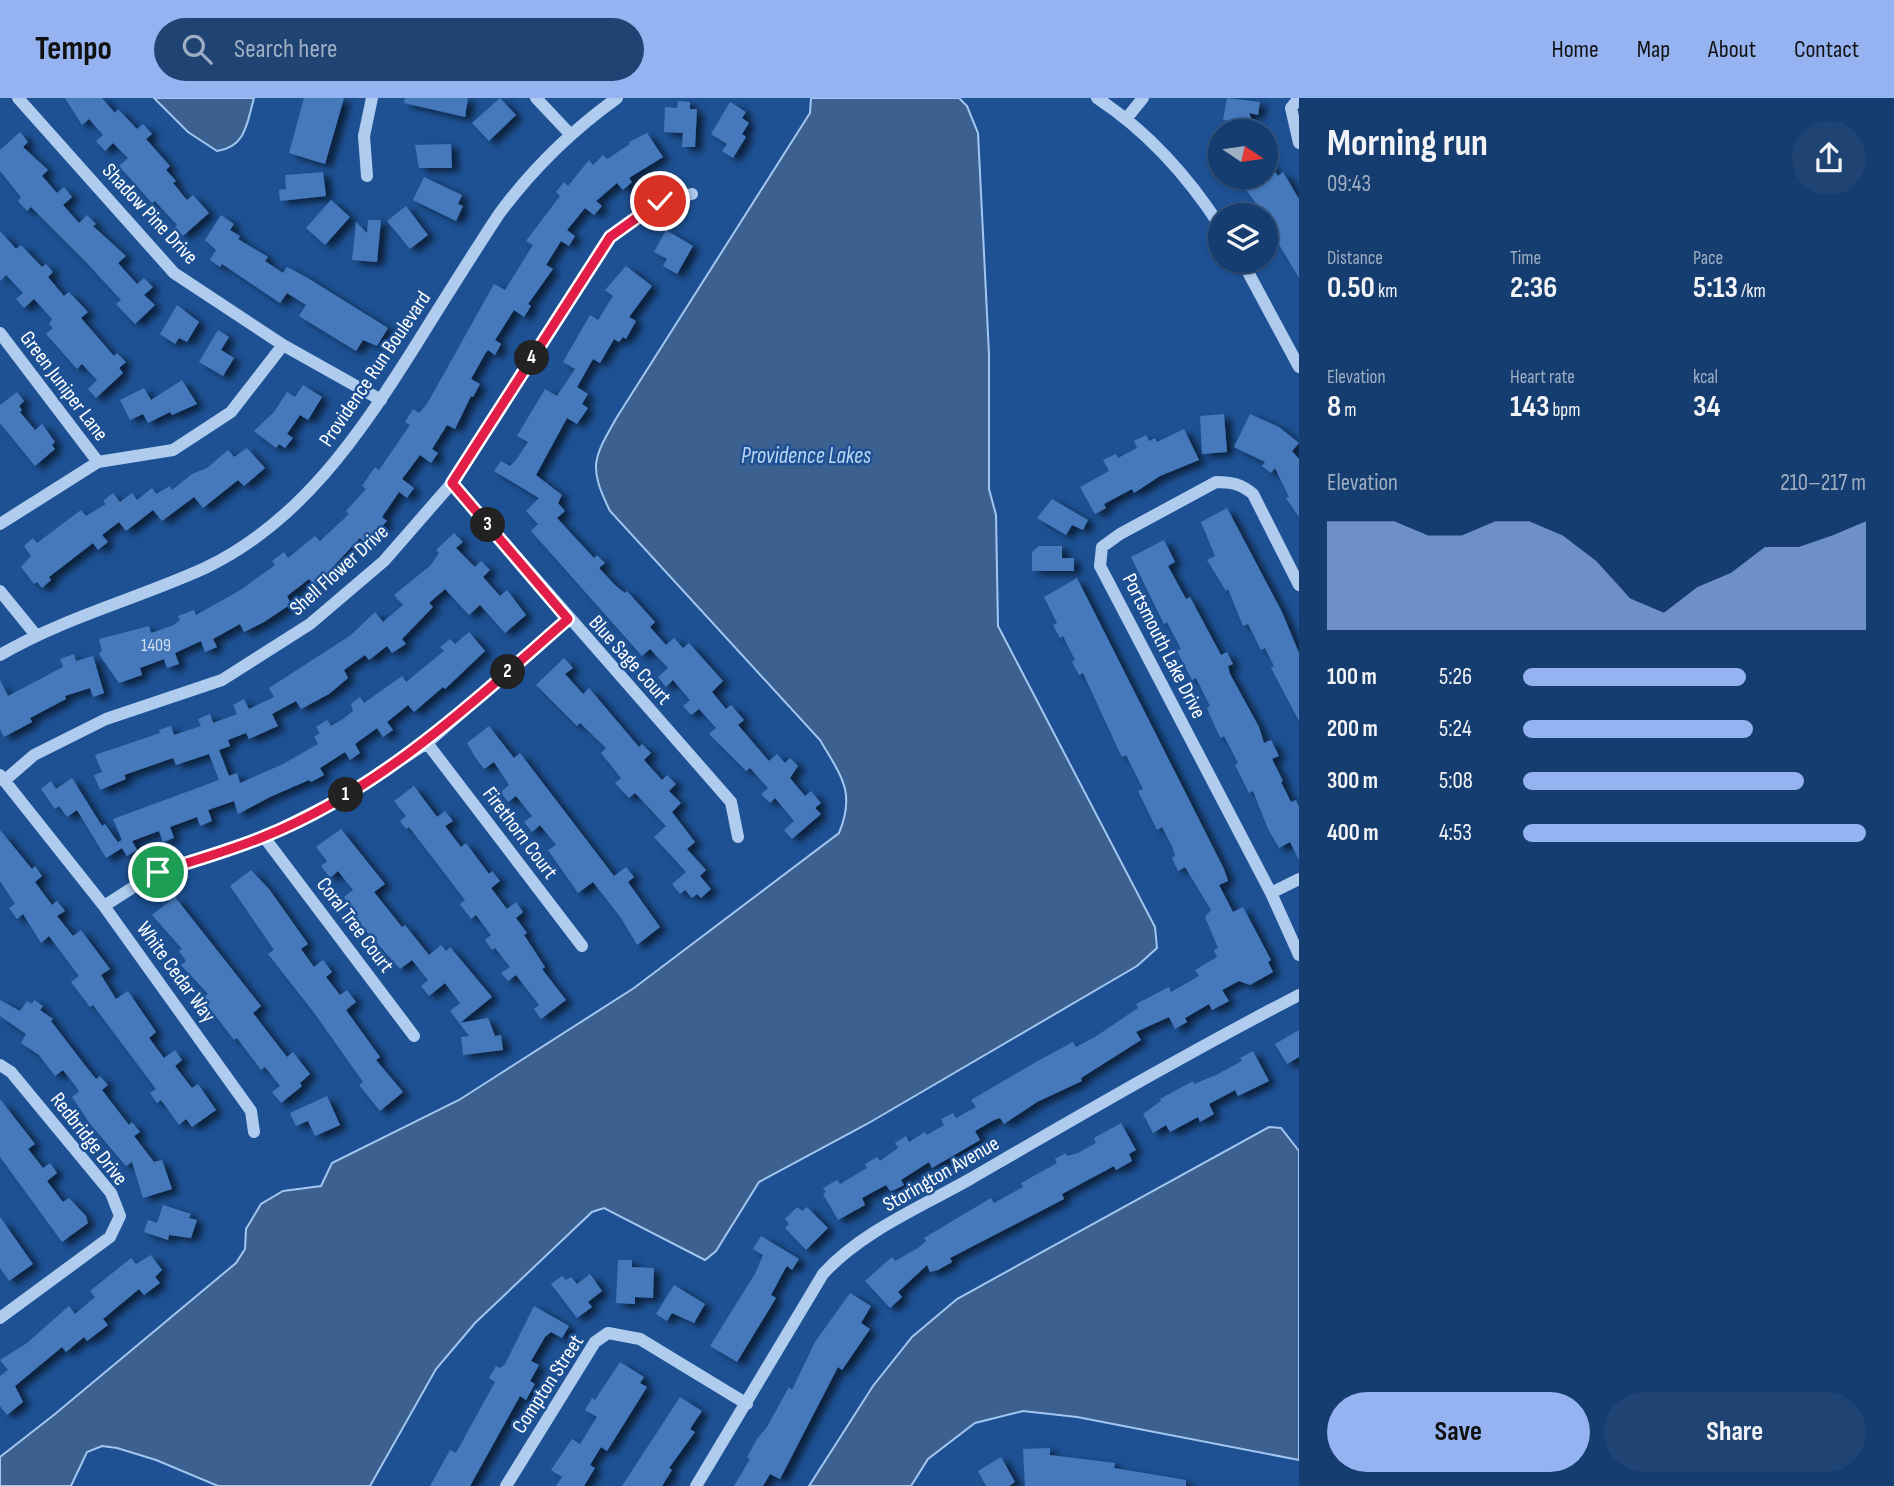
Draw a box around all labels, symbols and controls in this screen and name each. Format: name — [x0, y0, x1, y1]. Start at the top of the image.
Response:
search box — [154, 18, 644, 81]
text: Tempo — [35, 29, 112, 69]
icon: search — [178, 30, 216, 68]
text: Search here — [234, 34, 337, 65]
text: Home — [1551, 35, 1599, 64]
text: Map — [1637, 35, 1670, 64]
text: About — [1708, 35, 1756, 64]
text: Contact — [1794, 35, 1859, 64]
north arrow — [1208, 119, 1278, 189]
map controls — [1208, 119, 1278, 273]
text: Morning run — [1327, 121, 1488, 166]
button: share — [1792, 121, 1866, 195]
street label: Shadow Pine Drive — [97, 158, 203, 270]
text: 09:43 — [1327, 170, 1371, 198]
pin — [630, 171, 690, 231]
icon: check — [641, 182, 679, 220]
button: layers — [1208, 203, 1278, 273]
text: Distance — [1327, 247, 1383, 270]
text: Time — [1510, 247, 1541, 270]
text: Pace — [1693, 247, 1723, 270]
text: 0.50 — [1327, 270, 1375, 306]
text: 2:36 — [1510, 270, 1557, 306]
text: 5:13 — [1693, 270, 1738, 306]
text: km — [1375, 280, 1397, 303]
text: /km — [1738, 280, 1766, 303]
street label: Providence Run Boulevard — [314, 287, 436, 451]
street label: Green Juniper Lane — [15, 326, 113, 446]
pin: 4 — [514, 341, 550, 376]
text: 4 — [527, 346, 536, 369]
text: Elevation — [1327, 366, 1386, 389]
text: Heart rate — [1510, 366, 1575, 389]
text: kcal — [1693, 366, 1718, 389]
text: 8 — [1327, 389, 1341, 425]
text: 143 — [1510, 389, 1549, 425]
text: 34 — [1693, 389, 1720, 425]
text: m — [1341, 399, 1356, 422]
text: bpm — [1549, 399, 1580, 422]
water label: Providence Lakes — [741, 442, 871, 470]
text: Elevation — [1327, 469, 1398, 497]
text: 210–217 m — [1780, 469, 1866, 497]
pin: 3 — [470, 508, 505, 542]
text: 3 — [483, 513, 492, 536]
street label: Shell Flower Drive — [284, 519, 394, 621]
street label: Portsmouth Lake Drive — [1117, 569, 1211, 723]
street label: Blue Sage Court — [584, 610, 676, 710]
house number: 1409 — [141, 635, 171, 656]
pin: 2 — [490, 654, 526, 690]
text: 2 — [503, 660, 512, 683]
text: 100 m — [1327, 663, 1377, 691]
text: 5:26 — [1439, 663, 1472, 691]
text: 200 m — [1327, 715, 1378, 743]
text: 5:24 — [1439, 715, 1472, 743]
text: 300 m — [1327, 767, 1378, 795]
text: 5:08 — [1439, 767, 1473, 795]
pin: 1 — [328, 778, 364, 812]
street label: Firethorn Court — [477, 782, 563, 884]
text: 1 — [342, 783, 349, 806]
text: 400 m — [1327, 819, 1378, 847]
text: 4:53 — [1439, 819, 1472, 847]
pin — [128, 842, 188, 902]
icon: arrive — [139, 853, 177, 891]
street label: Coral Tree Court — [311, 872, 399, 978]
street label: White Cedar Way — [131, 917, 221, 1027]
street label: Redbridge Drive — [45, 1088, 133, 1190]
street label: Storington Avenue — [879, 1131, 1003, 1217]
street label: Compton Street — [507, 1330, 589, 1438]
button: Save — [1327, 1392, 1590, 1472]
button: Share — [1604, 1392, 1866, 1472]

